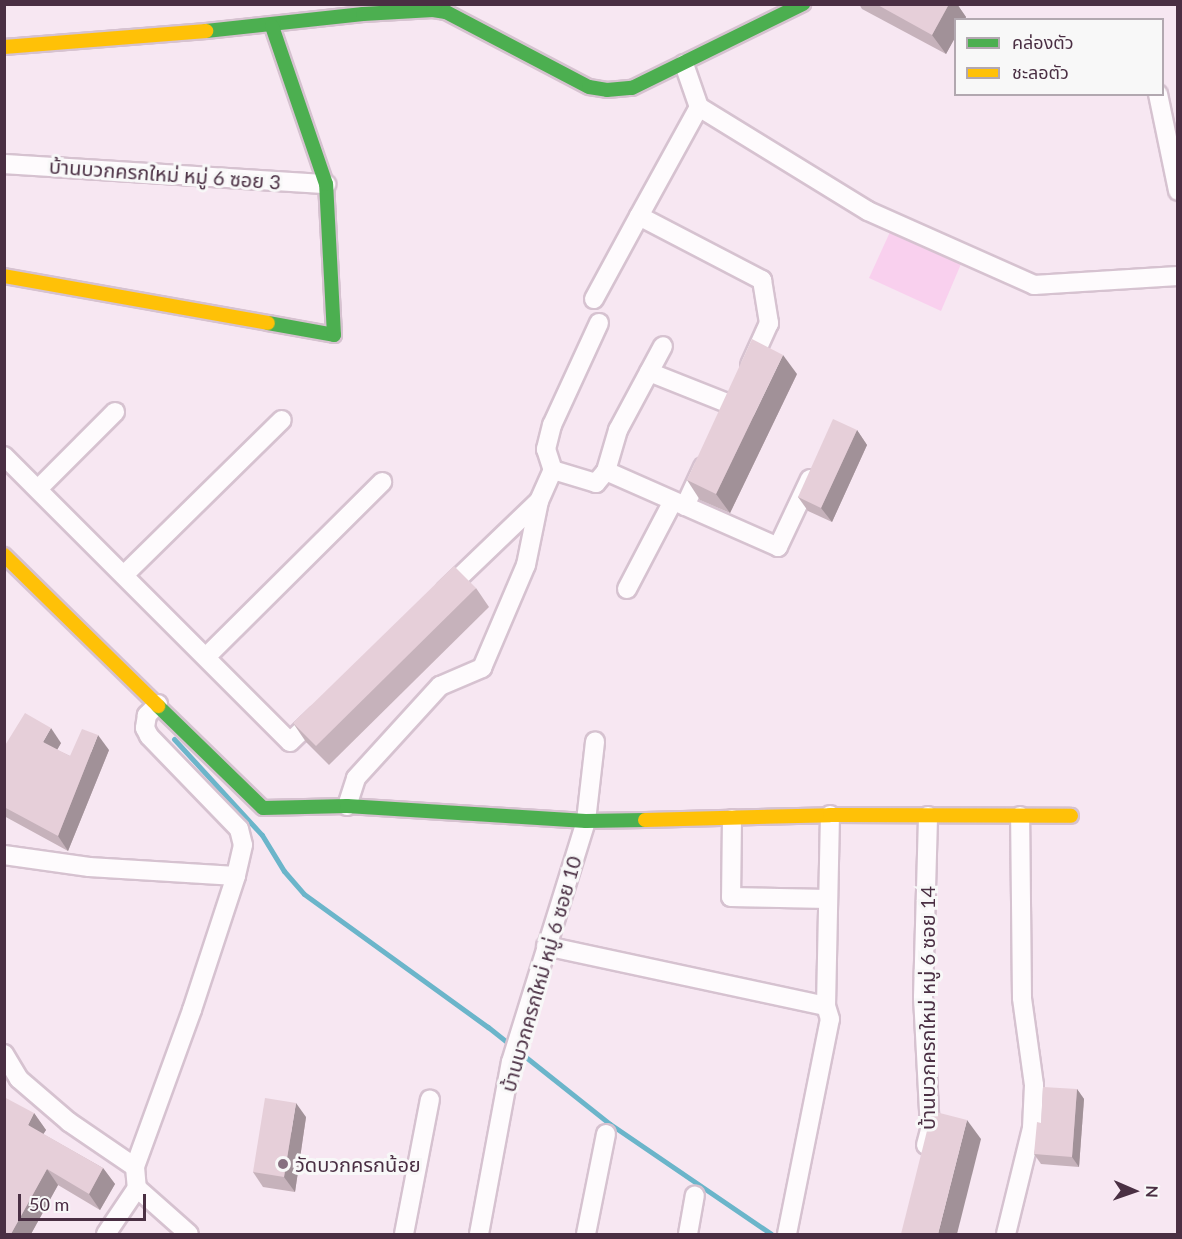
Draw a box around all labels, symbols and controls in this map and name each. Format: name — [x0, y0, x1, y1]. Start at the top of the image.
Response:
legend — [954, 18, 1164, 96]
text: คล่องตัว — [1012, 31, 1074, 53]
text: ชะลอตัว — [1012, 61, 1069, 83]
street label: บ้านบวกครกใหม่ หมู่ 6 ซอย 3 — [48, 154, 282, 194]
street label: บ้านบวกครกใหม่ หมู่ 6 ซอย 10 — [496, 853, 586, 1095]
street label: บ้านบวกครกใหม่ หมู่ 6 ซอย 14 — [915, 886, 939, 1130]
place label: วัดบวกครกน้อย — [295, 1152, 421, 1176]
marker: วัดบวกครกน้อย — [276, 1157, 290, 1171]
north arrow — [1104, 1161, 1164, 1221]
scale bar — [21, 1182, 148, 1220]
text: N — [1143, 1185, 1162, 1198]
text: 50 m — [29, 1193, 69, 1215]

